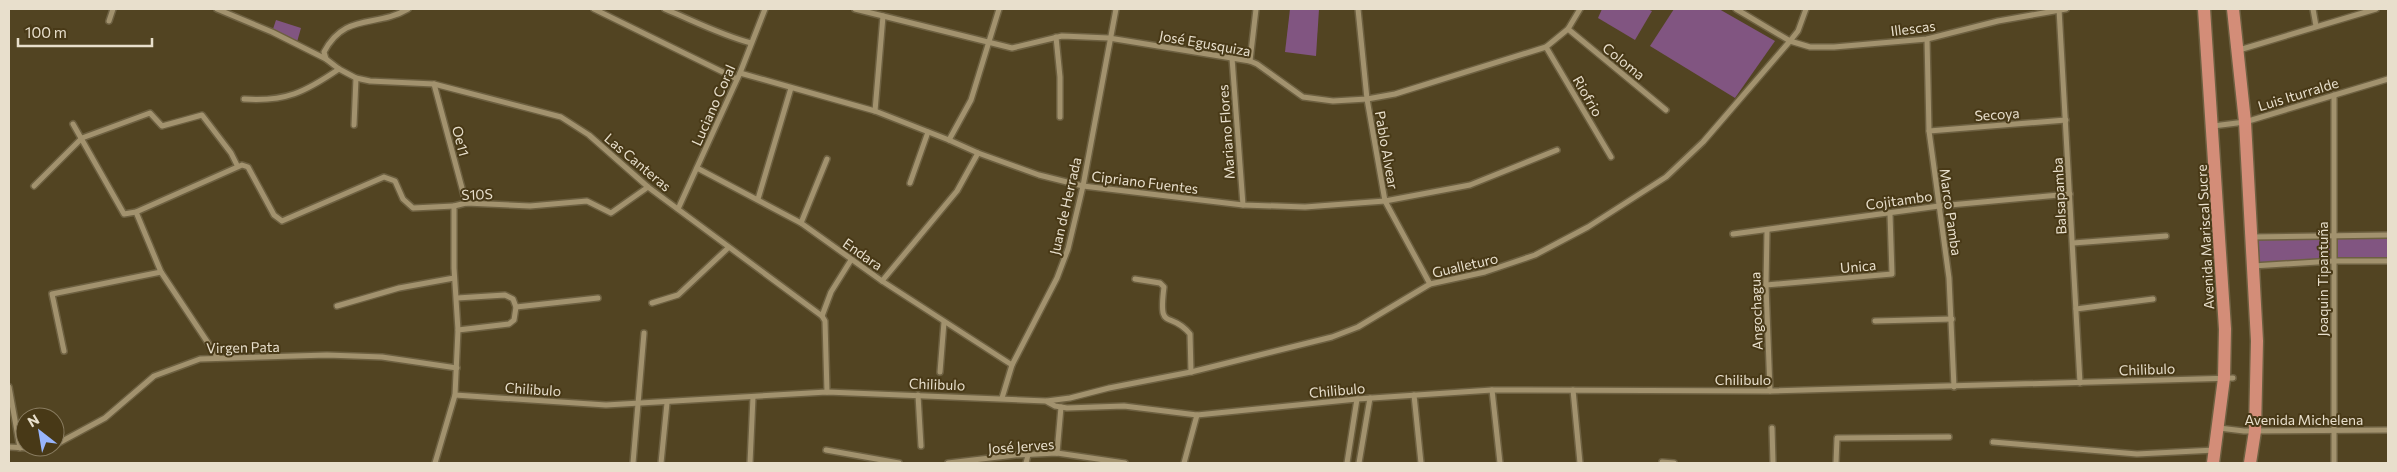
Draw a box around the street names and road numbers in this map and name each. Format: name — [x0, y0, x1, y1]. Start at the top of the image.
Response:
street label: Illescas — [1889, 17, 1937, 39]
street label: José Egusquiza — [1158, 27, 1252, 59]
street label: Coloma — [1599, 39, 1649, 83]
street label: Luciano Coral — [688, 62, 738, 148]
street label: Riofrio — [1570, 73, 1606, 119]
street label: Luis Iturralde — [2256, 74, 2340, 114]
street label: Mariano Flores — [1214, 84, 1238, 180]
street label: Secoya — [1974, 104, 2020, 124]
street label: Pablo Alvear — [1372, 109, 1402, 191]
street label: Oe11 — [449, 124, 473, 158]
street label: Las Canteras — [601, 129, 675, 195]
street label: Juan de Herrada — [1046, 155, 1084, 257]
street label: Balsapamba — [2048, 157, 2070, 235]
street label: Avenida Mariscal Sucre — [2193, 164, 2217, 310]
street label: Cipriano Fuentes — [1091, 167, 1199, 197]
street label: Marco Pamba — [1936, 167, 1966, 257]
street label: S10S — [461, 185, 493, 203]
street label: Cojitambo — [1865, 187, 1933, 213]
street label: Joaquin Tipantuña — [2314, 221, 2331, 337]
street label: Endara — [840, 234, 886, 274]
street label: Gualleturo — [1430, 249, 1500, 281]
street label: Unica — [1839, 256, 1877, 276]
street label: Angochagua — [1746, 271, 1766, 351]
street label: Virgen Pata — [206, 338, 280, 356]
street label: Chilibulo — [2119, 360, 2175, 378]
street label: Chilibulo — [1715, 371, 1771, 388]
street label: Chilibulo — [909, 375, 965, 393]
street label: Chilibulo — [504, 379, 562, 399]
street label: Chilibulo — [1308, 379, 1366, 401]
street label: Avenida Michelena — [2245, 411, 2363, 428]
street label: José Jerves — [987, 435, 1055, 457]

